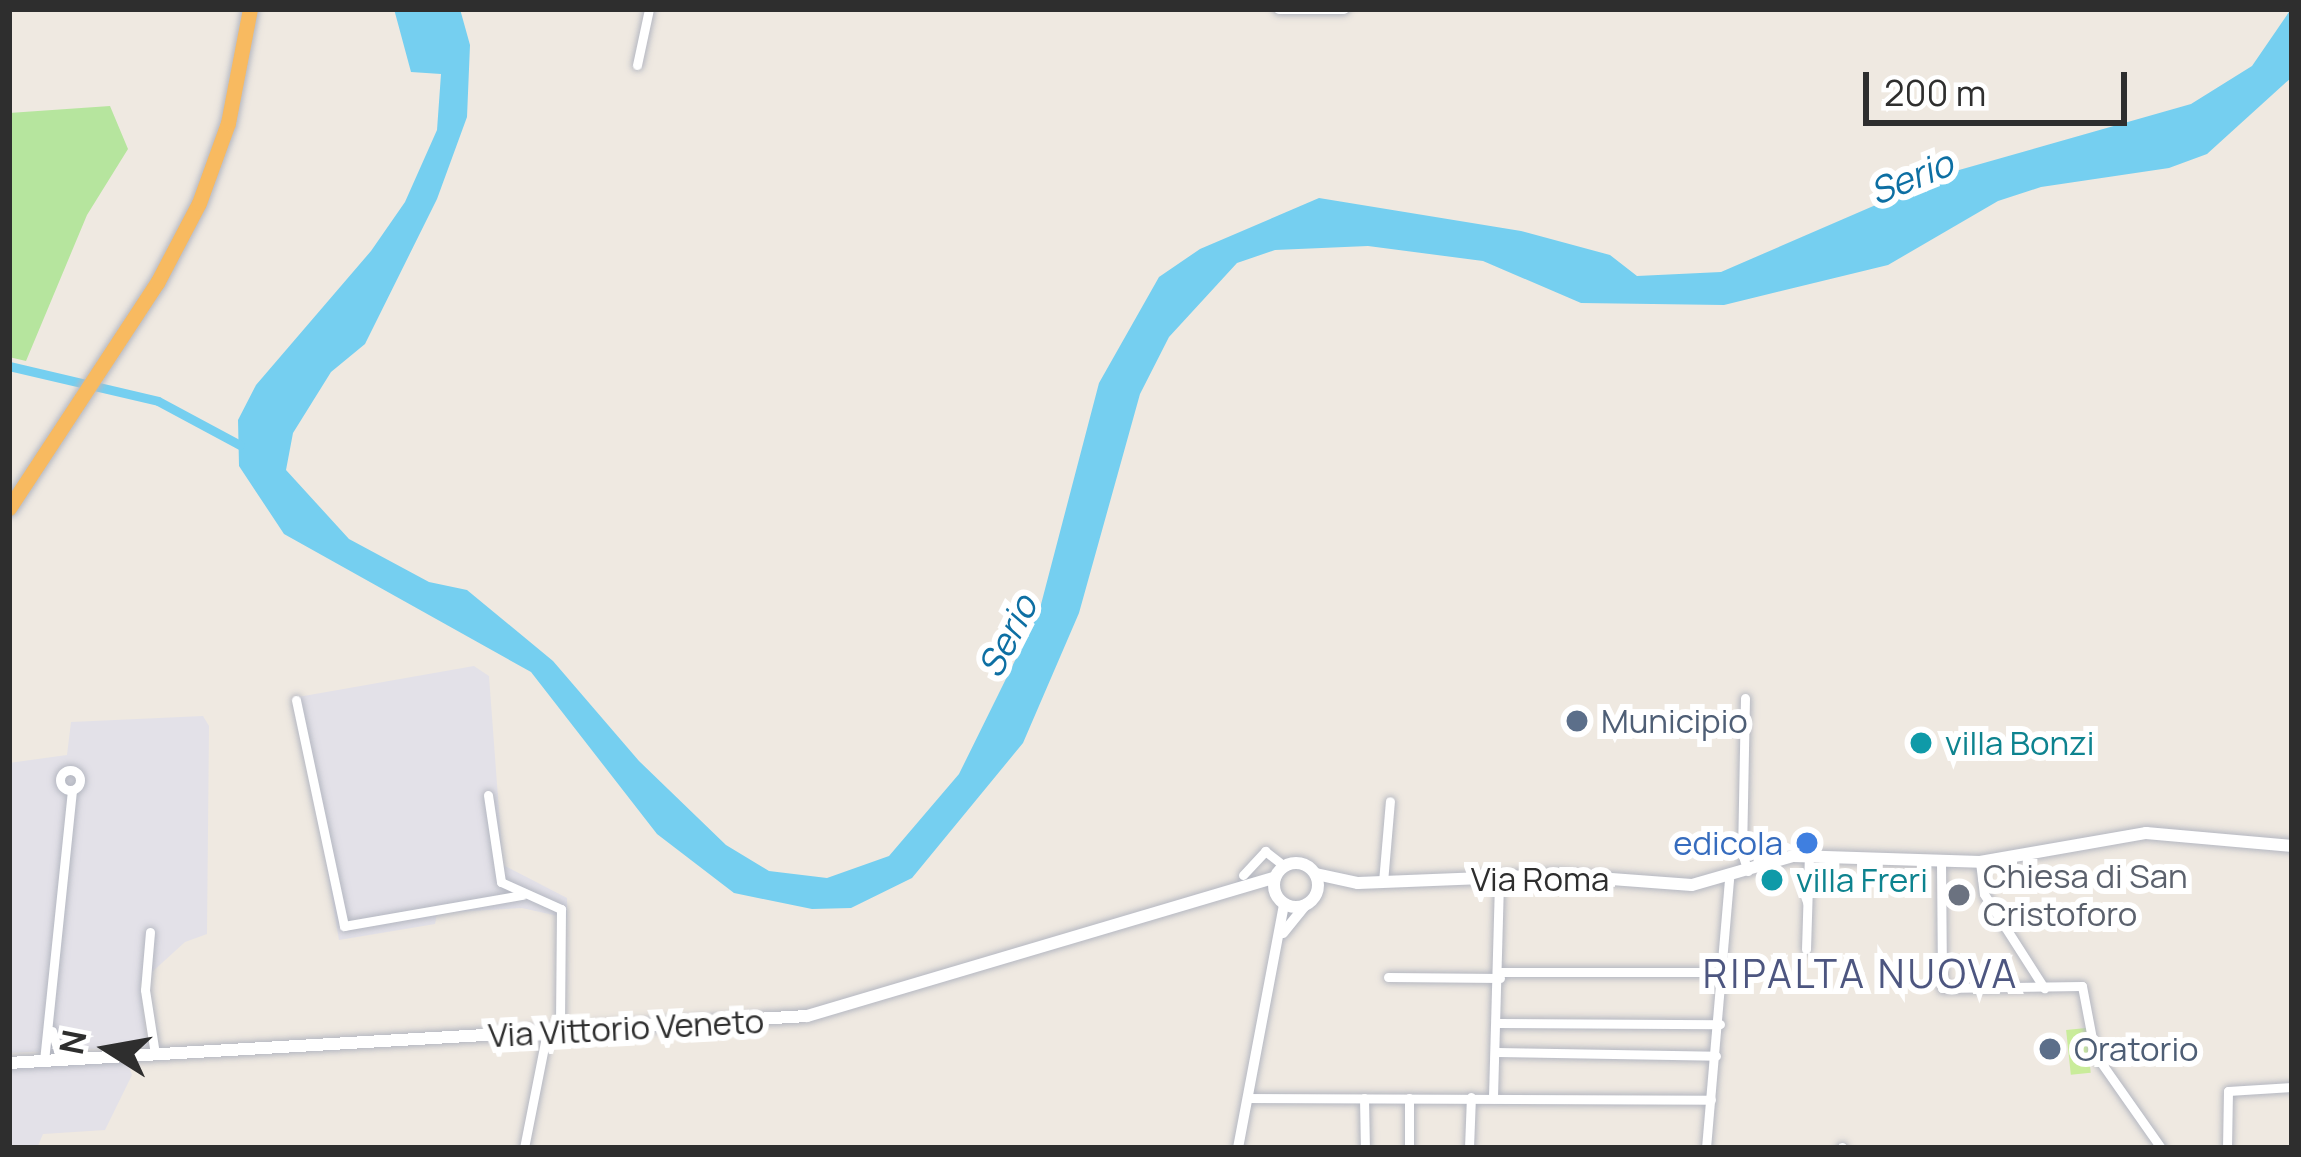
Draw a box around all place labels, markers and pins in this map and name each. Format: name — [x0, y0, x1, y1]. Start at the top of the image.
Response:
place label: Municipio — [1601, 701, 1748, 741]
marker: Municipio — [1564, 708, 1590, 734]
place label: villa Bonzi — [1945, 723, 2094, 763]
marker: villa Bonzi — [1908, 730, 1934, 756]
place label: edicola — [1673, 823, 1783, 863]
marker: edicola — [1794, 830, 1820, 856]
place label: Chiesa di San Cristoforo — [1983, 856, 2188, 934]
place label: villa Freri — [1796, 860, 1928, 900]
marker: villa Freri — [1759, 867, 1785, 893]
marker: Chiesa di San Cristoforo — [1946, 882, 1972, 908]
place label: Oratorio — [2074, 1029, 2199, 1069]
marker: Oratorio — [2037, 1036, 2063, 1062]

